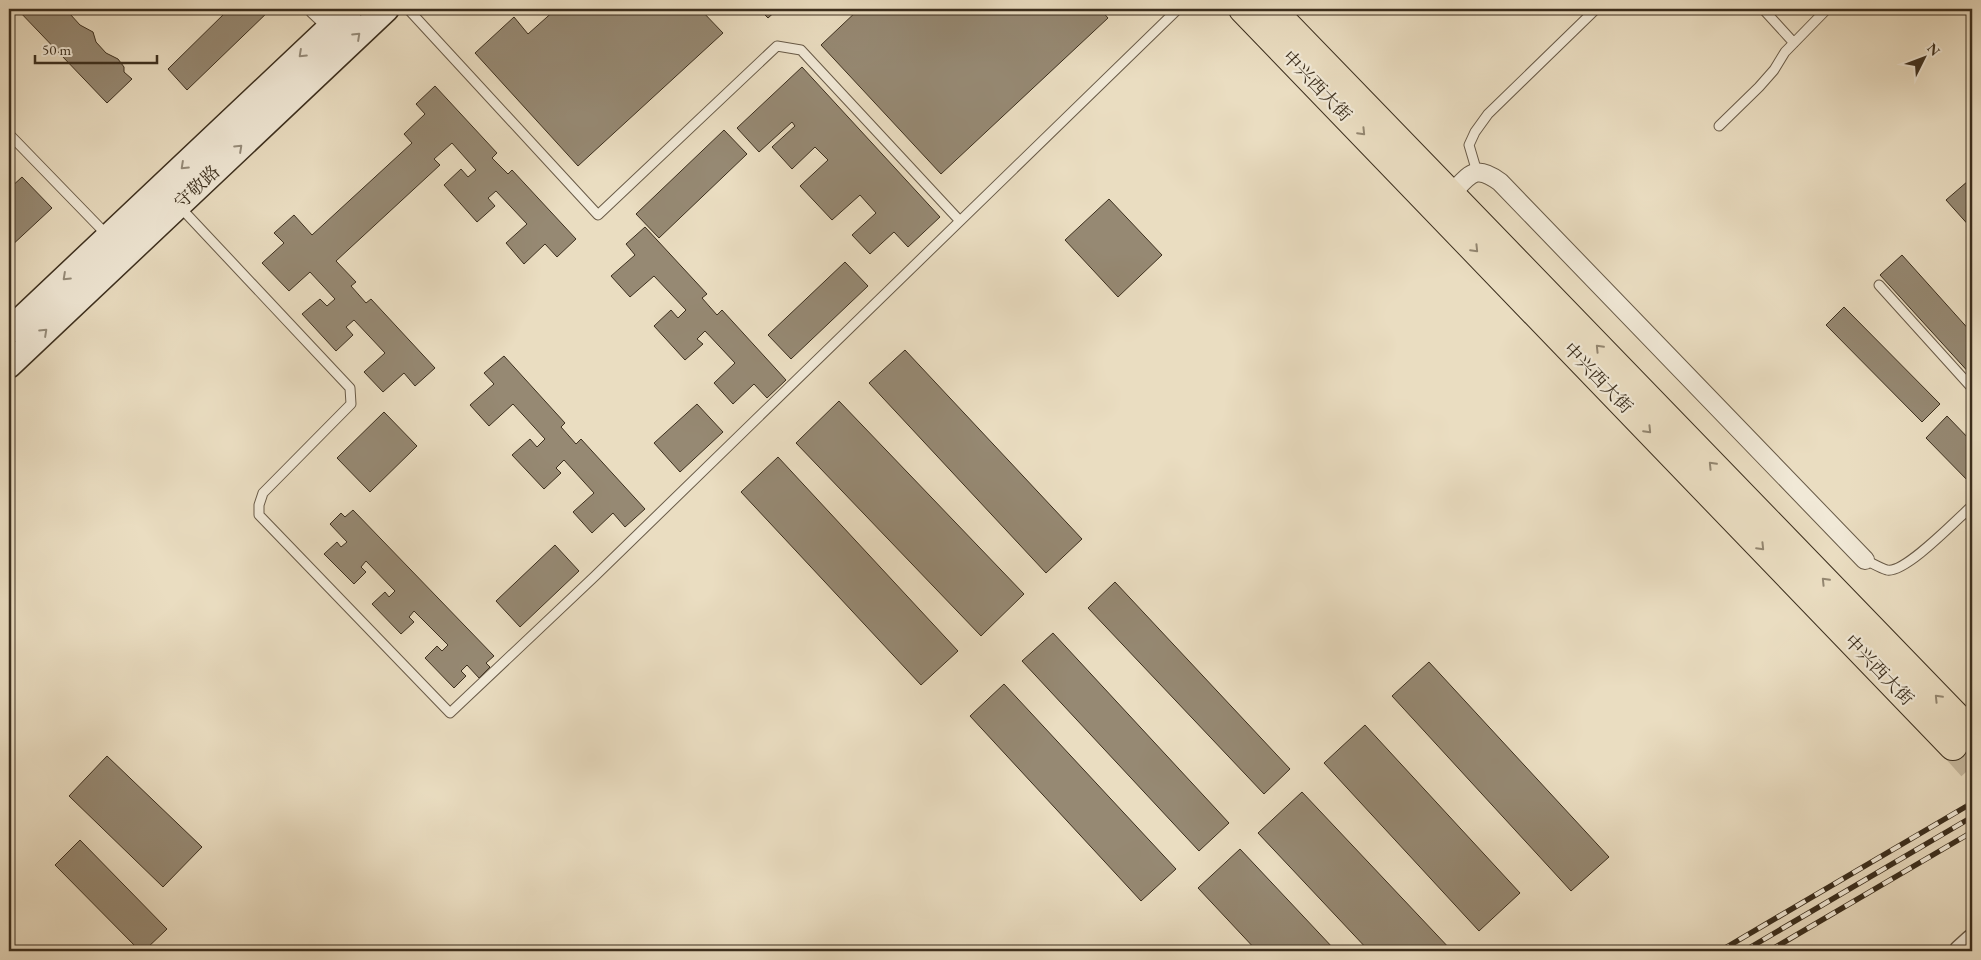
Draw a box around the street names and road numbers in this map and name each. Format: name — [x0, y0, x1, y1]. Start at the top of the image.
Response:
street label: 中兴西大街 — [1278, 45, 1357, 126]
street label: 守敬路 — [169, 160, 224, 213]
street label: 中兴西大街 — [1559, 337, 1638, 418]
street label: 中兴西大街 — [1840, 629, 1919, 710]

